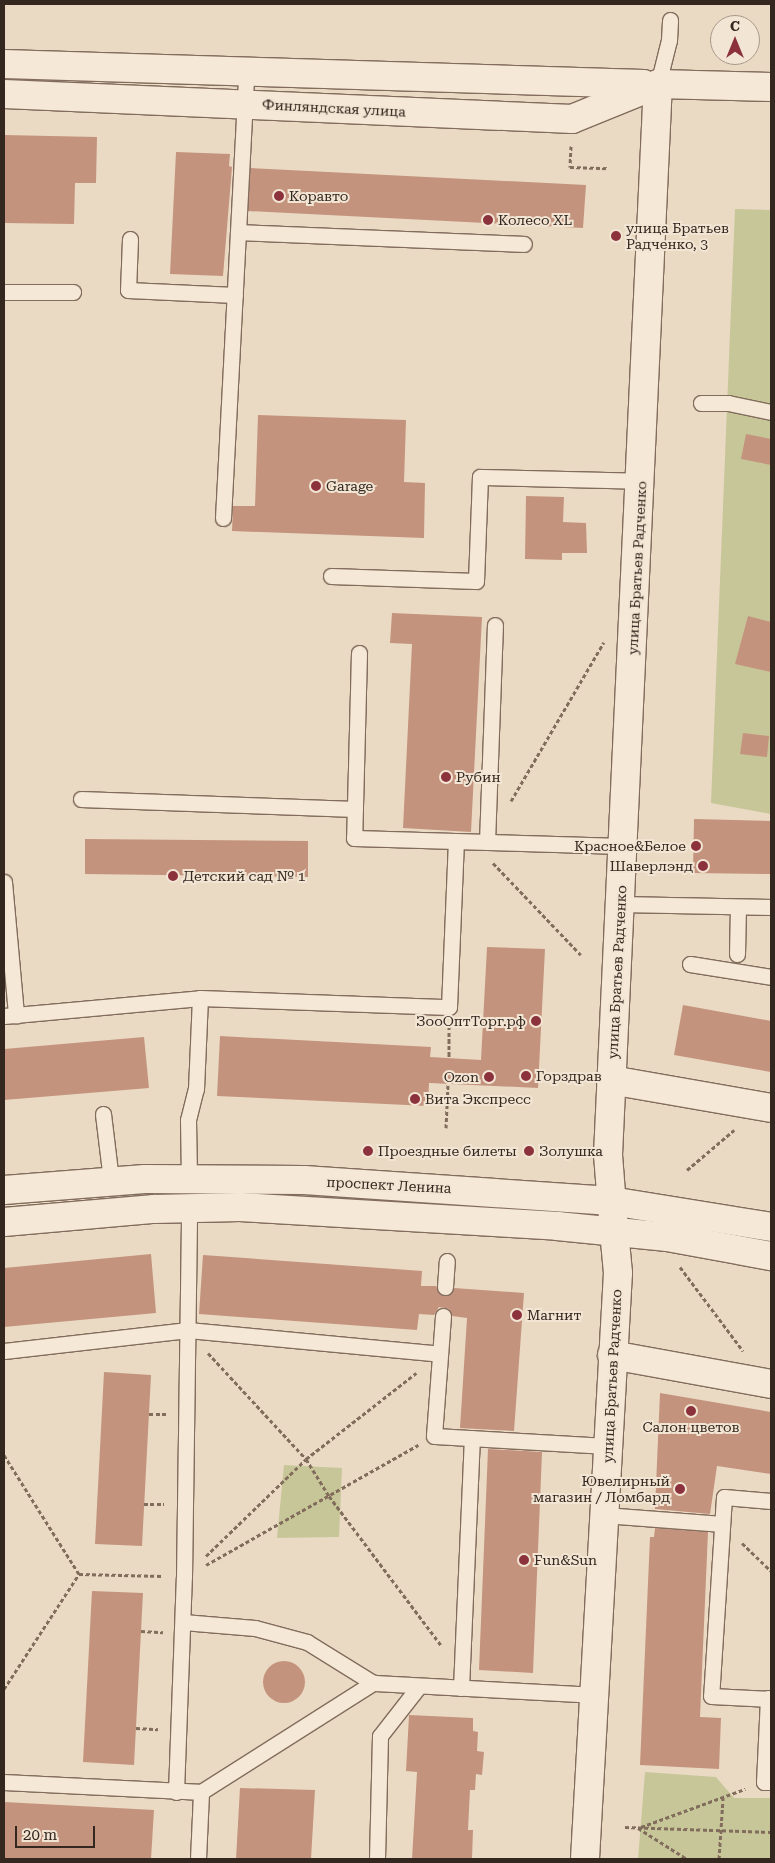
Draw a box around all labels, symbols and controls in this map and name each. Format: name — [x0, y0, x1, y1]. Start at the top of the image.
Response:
north arrow — [710, 15, 760, 65]
text: С — [730, 18, 740, 34]
street label: Финляндская улица — [262, 96, 406, 120]
place label: Коравто — [289, 188, 348, 204]
marker: Коравто — [273, 190, 285, 202]
place label: Колесо XL — [498, 212, 572, 228]
marker: Колесо XL — [482, 214, 494, 226]
place label: улица Братьев Радченко, 3 — [626, 220, 729, 252]
marker: улица Братьев Радченко, 3 — [610, 230, 622, 242]
place label: Garage — [326, 478, 373, 494]
marker: Garage — [310, 480, 322, 492]
street label: улица Братьев Радченко — [624, 481, 650, 655]
place label: Рубин — [456, 769, 501, 785]
marker: Рубин — [440, 771, 452, 783]
place label: Красное&Белое — [574, 838, 686, 854]
marker: Красное&Белое — [690, 840, 702, 852]
place label: Шаверлэнд — [610, 858, 693, 874]
marker: Шаверлэнд — [697, 860, 709, 872]
place label: Детский сад № 1 — [183, 868, 305, 884]
marker: Детский сад № 1 — [167, 870, 179, 882]
street label: улица Братьев Радченко — [604, 885, 630, 1059]
place label: ЗооОптТорг.рф — [416, 1013, 526, 1029]
marker: ЗооОптТорг.рф — [530, 1015, 542, 1027]
place label: Горздрав — [536, 1068, 602, 1084]
place label: Ozon — [444, 1069, 479, 1085]
marker: Горздрав — [520, 1070, 532, 1082]
marker: Ozon — [483, 1071, 495, 1083]
place label: Вита Экспресс — [425, 1091, 531, 1107]
marker: Вита Экспресс — [409, 1093, 421, 1105]
place label: Проездные билеты — [378, 1143, 517, 1159]
place label: Золушка — [539, 1143, 603, 1159]
marker: Проездные билеты — [362, 1145, 374, 1157]
marker: Золушка — [523, 1145, 535, 1157]
street label: проспект Ленина — [326, 1173, 452, 1197]
street label: улица Братьев Радченко — [599, 1289, 625, 1463]
place label: Магнит — [527, 1307, 581, 1323]
marker: Магнит — [511, 1309, 523, 1321]
marker: Салон цветов — [685, 1405, 697, 1417]
place label: Салон цветов — [642, 1419, 740, 1435]
place label: Ювелирный магазин / Ломбард — [533, 1473, 670, 1505]
marker: Ювелирный магазин / Ломбард — [674, 1483, 686, 1495]
place label: Fun&Sun — [534, 1552, 597, 1568]
marker: Fun&Sun — [518, 1554, 530, 1566]
scale bar — [18, 1816, 98, 1848]
text: 20 m — [23, 1826, 57, 1844]

